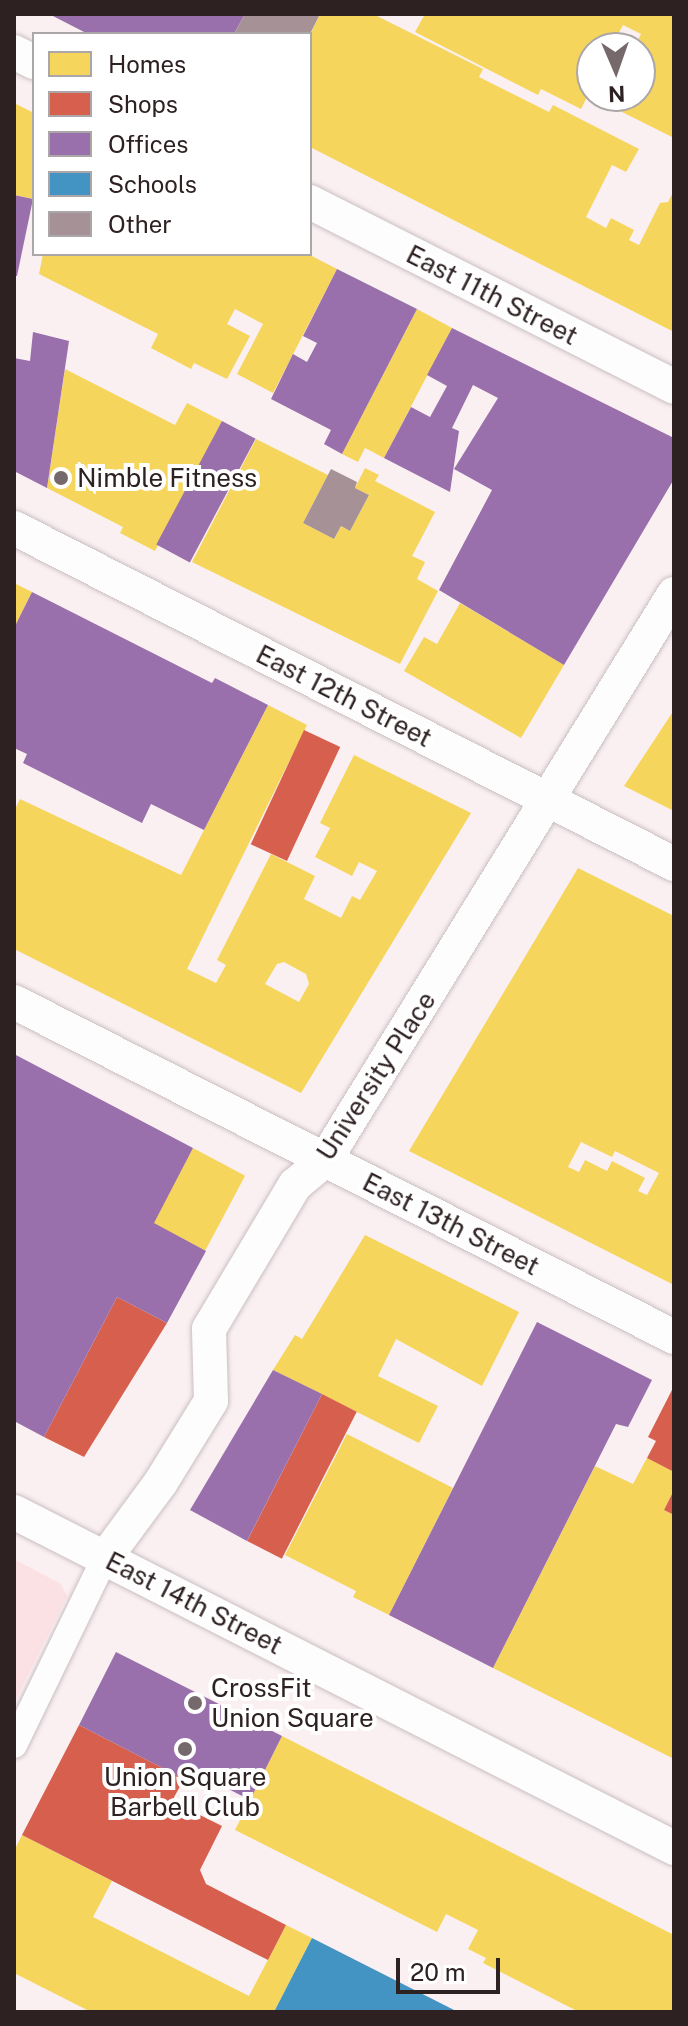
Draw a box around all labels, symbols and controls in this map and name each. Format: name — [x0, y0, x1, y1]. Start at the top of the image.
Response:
legend — [32, 32, 312, 256]
north arrow — [576, 32, 656, 112]
text: Homes — [108, 50, 186, 78]
text: N — [608, 81, 626, 107]
text: Shops — [108, 90, 178, 118]
text: Offices — [108, 130, 188, 158]
text: Schools — [108, 170, 197, 198]
text: Other — [108, 210, 172, 238]
street label: East 11th Street — [401, 238, 583, 352]
place label: Nimble Fitness — [77, 462, 257, 494]
marker: Nimble Fitness — [52, 469, 70, 487]
street label: East 12th Street — [251, 638, 437, 754]
street label: University Place — [310, 986, 442, 1166]
street label: East 13th Street — [358, 1166, 544, 1282]
street label: East 14th Street — [101, 1545, 287, 1661]
place label: CrossFit Union Square — [211, 1672, 374, 1734]
marker: CrossFit Union Square — [186, 1694, 204, 1712]
marker: Union Square Barbell Club — [176, 1740, 194, 1758]
place label: Union Square Barbell Club — [104, 1761, 266, 1822]
scale bar — [400, 1942, 504, 1992]
text: 20 m — [410, 1958, 466, 1986]

